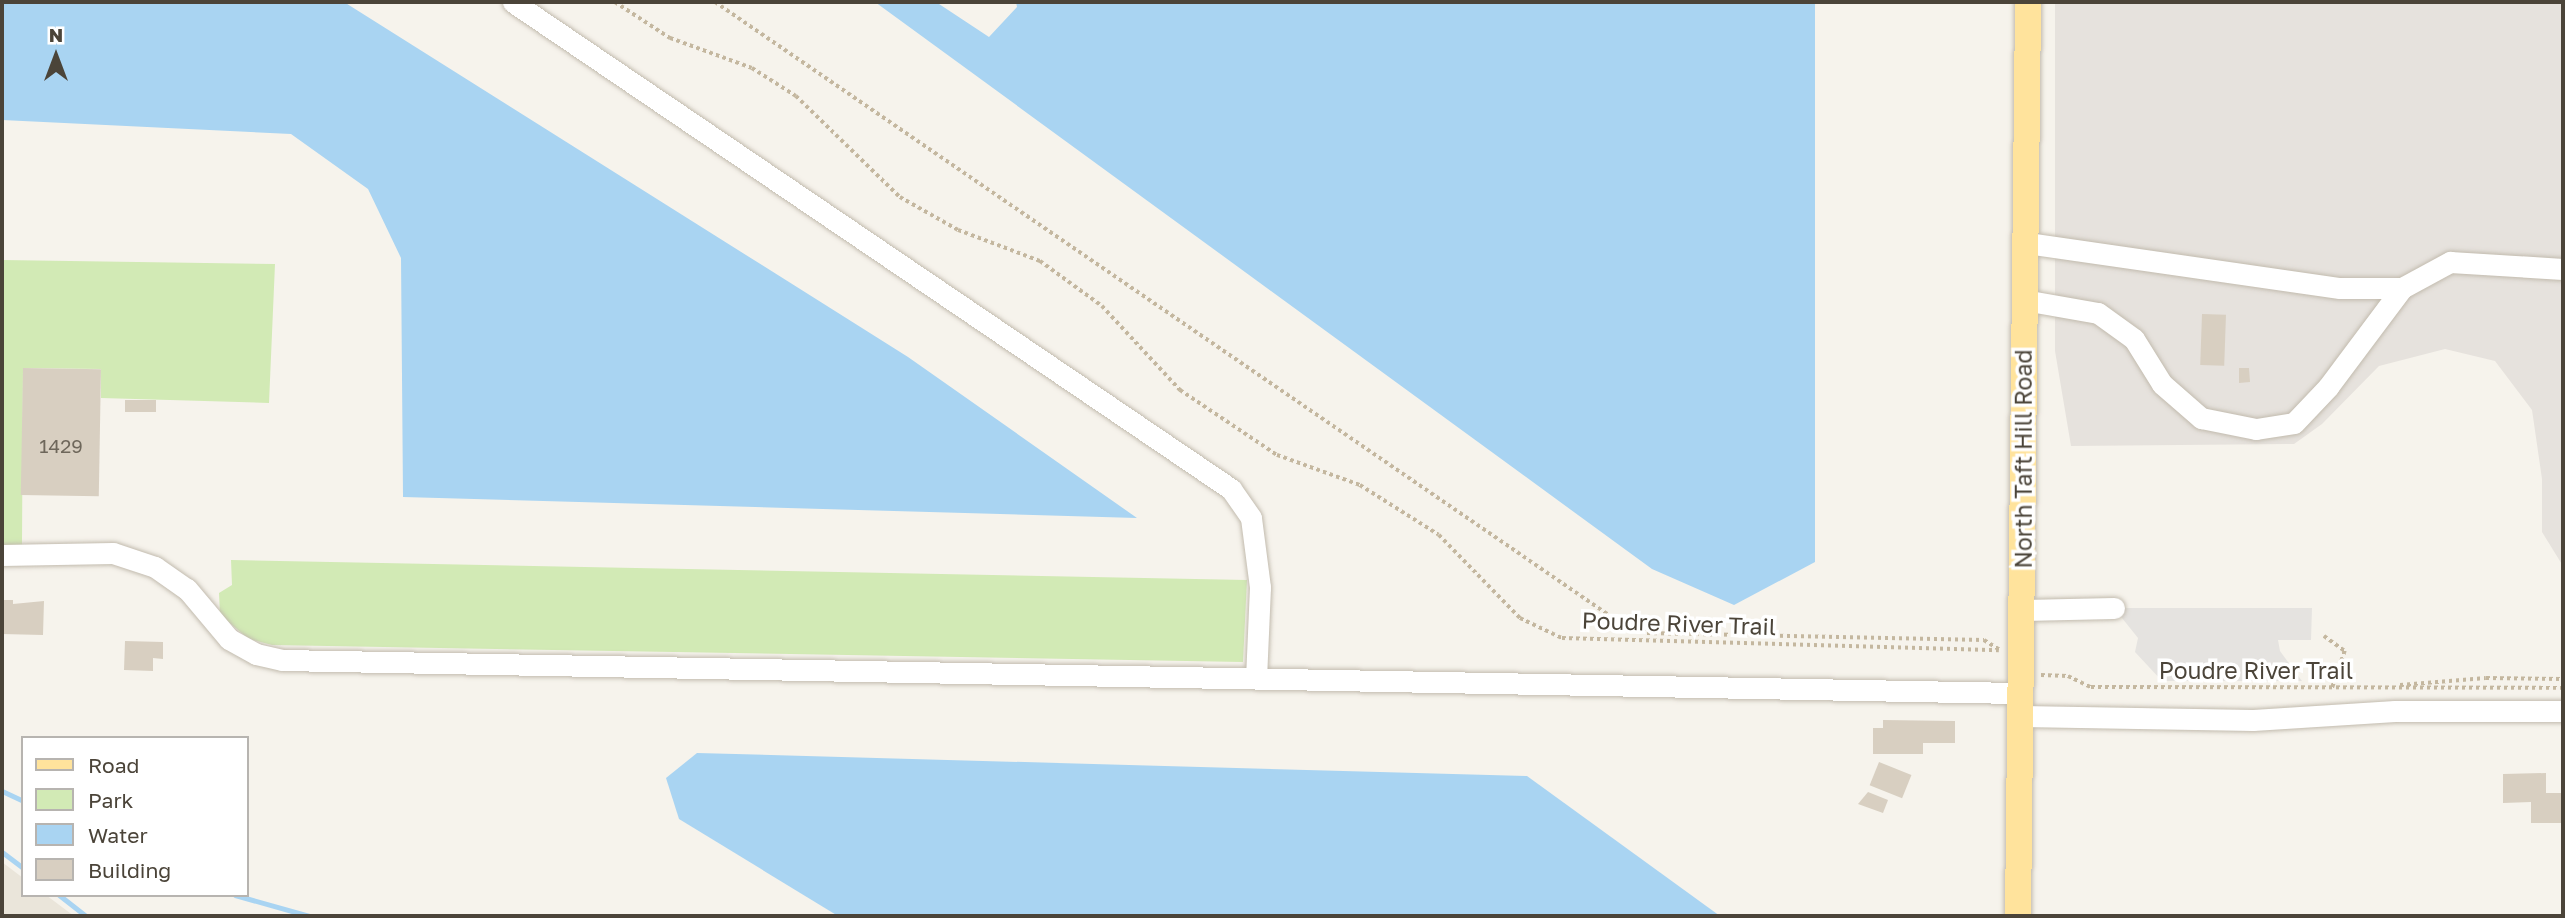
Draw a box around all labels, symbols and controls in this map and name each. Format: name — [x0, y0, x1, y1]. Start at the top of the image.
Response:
north arrow — [21, 21, 91, 91]
text: N — [49, 23, 63, 46]
street label: North Taft Hill Road — [2009, 349, 2037, 569]
house number: 1429 — [39, 435, 83, 457]
street label: Poudre River Trail — [1581, 606, 1777, 640]
street label: Poudre River Trail — [2159, 656, 2353, 684]
legend — [21, 736, 248, 897]
text: Road — [88, 752, 139, 778]
text: Park — [88, 787, 133, 813]
text: Water — [88, 822, 148, 848]
text: Building — [88, 857, 171, 883]

